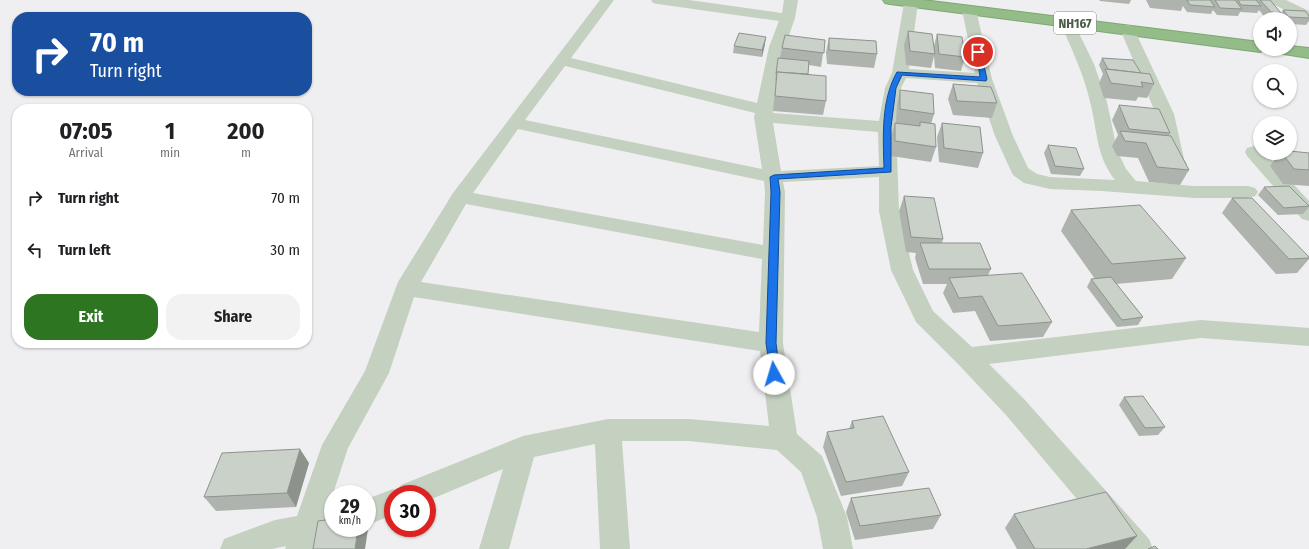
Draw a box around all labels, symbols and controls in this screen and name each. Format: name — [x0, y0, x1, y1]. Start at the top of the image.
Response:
road number: NH167 — [1054, 12, 1096, 34]
map controls — [1253, 12, 1297, 160]
button: sound — [1253, 12, 1297, 56]
text: 70 m — [90, 26, 144, 59]
icon: right — [24, 28, 76, 80]
pin — [961, 35, 995, 69]
icon: arrive — [967, 41, 989, 63]
text: Turn right — [90, 60, 162, 82]
button: search — [1253, 64, 1297, 108]
button: layers — [1253, 116, 1297, 160]
text: 07:05 — [59, 117, 113, 145]
text: 1 — [165, 117, 175, 145]
text: 200 — [227, 117, 265, 145]
text: Arrival — [69, 145, 103, 160]
text: min — [160, 145, 180, 160]
text: m — [241, 145, 251, 160]
icon: right — [24, 187, 46, 209]
text: Turn right — [58, 189, 119, 207]
text: 70 m — [271, 189, 300, 207]
icon: left — [24, 239, 46, 261]
text: Turn left — [58, 241, 111, 259]
text: 30 m — [270, 241, 300, 259]
button: Exit — [24, 294, 158, 340]
button: Share — [166, 294, 300, 340]
position arrow — [753, 353, 795, 395]
speed limit sign: 30 — [384, 485, 436, 537]
text: 29 — [340, 494, 360, 518]
text: km/h — [339, 515, 361, 527]

